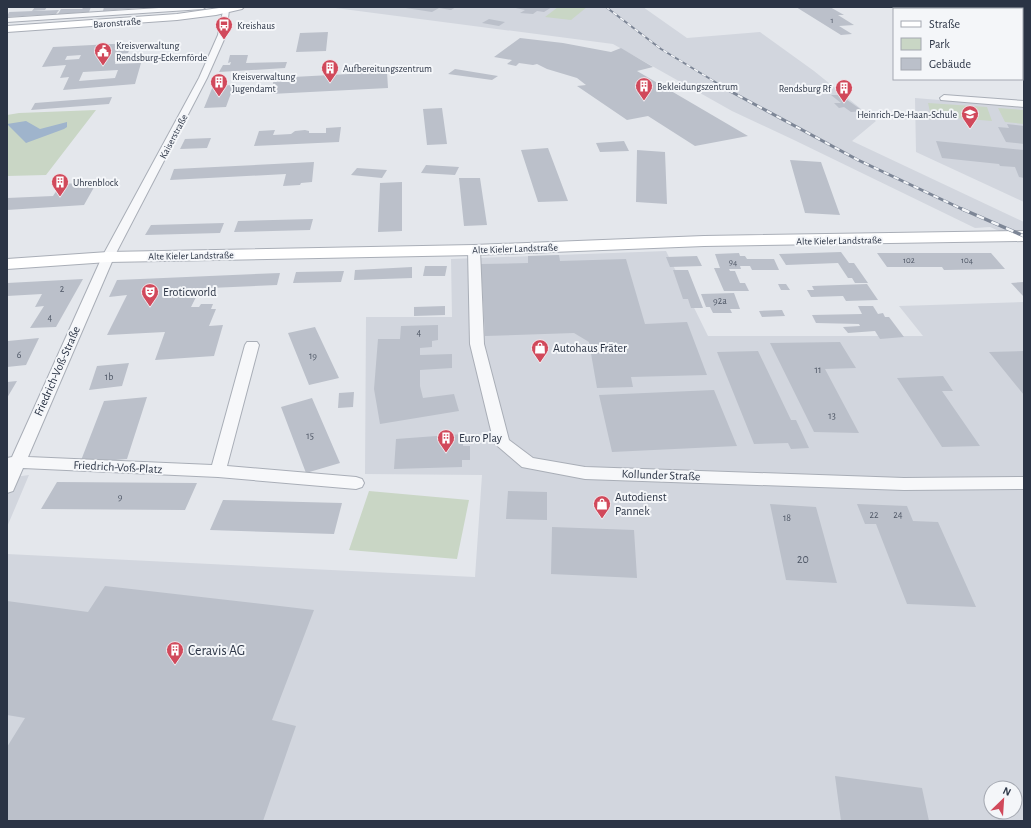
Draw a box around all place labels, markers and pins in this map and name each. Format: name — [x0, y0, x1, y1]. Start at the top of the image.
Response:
bus stop icon: Kreishaus — [214, 15, 234, 40]
place label: Kreishaus — [237, 21, 275, 31]
public building icon: Kreisverwaltung Rendsburg-Eckernförde — [93, 41, 113, 66]
place label: Kreisverwaltung Rendsburg-Eckernförde — [116, 41, 208, 63]
building icon: Aufbereitungszentrum — [320, 58, 340, 83]
place label: Aufbereitungszentrum — [343, 64, 432, 74]
building icon: Kreisverwaltung Jugendamt — [209, 72, 229, 97]
place label: Kreisverwaltung Jugendamt — [232, 72, 295, 94]
building icon: Bekleidungszentrum — [634, 76, 654, 101]
building icon: Rendsburg Rf — [834, 78, 854, 103]
place label: Bekleidungszentrum — [657, 82, 738, 92]
place label: Rendsburg Rf — [779, 84, 832, 94]
school or university icon: Heinrich-De-Haan-Schule — [960, 104, 980, 129]
place label: Heinrich-De-Haan-Schule — [857, 110, 957, 120]
building icon: Uhrenblock — [50, 172, 70, 197]
place label: Uhrenblock — [73, 178, 119, 188]
theatre icon: Eroticworld — [140, 282, 160, 307]
place label: Eroticworld — [163, 286, 217, 298]
shop icon: Autohaus Fräter — [530, 338, 550, 363]
place label: Autohaus Fräter — [553, 342, 627, 354]
building icon: Euro Play — [436, 428, 456, 453]
place label: Euro Play — [459, 432, 502, 445]
place label: Autodienst Pannek — [615, 491, 667, 517]
shop icon: Autodienst Pannek — [592, 494, 612, 519]
building icon: Ceravis AG — [165, 640, 185, 665]
place label: Ceravis AG — [188, 644, 245, 658]

